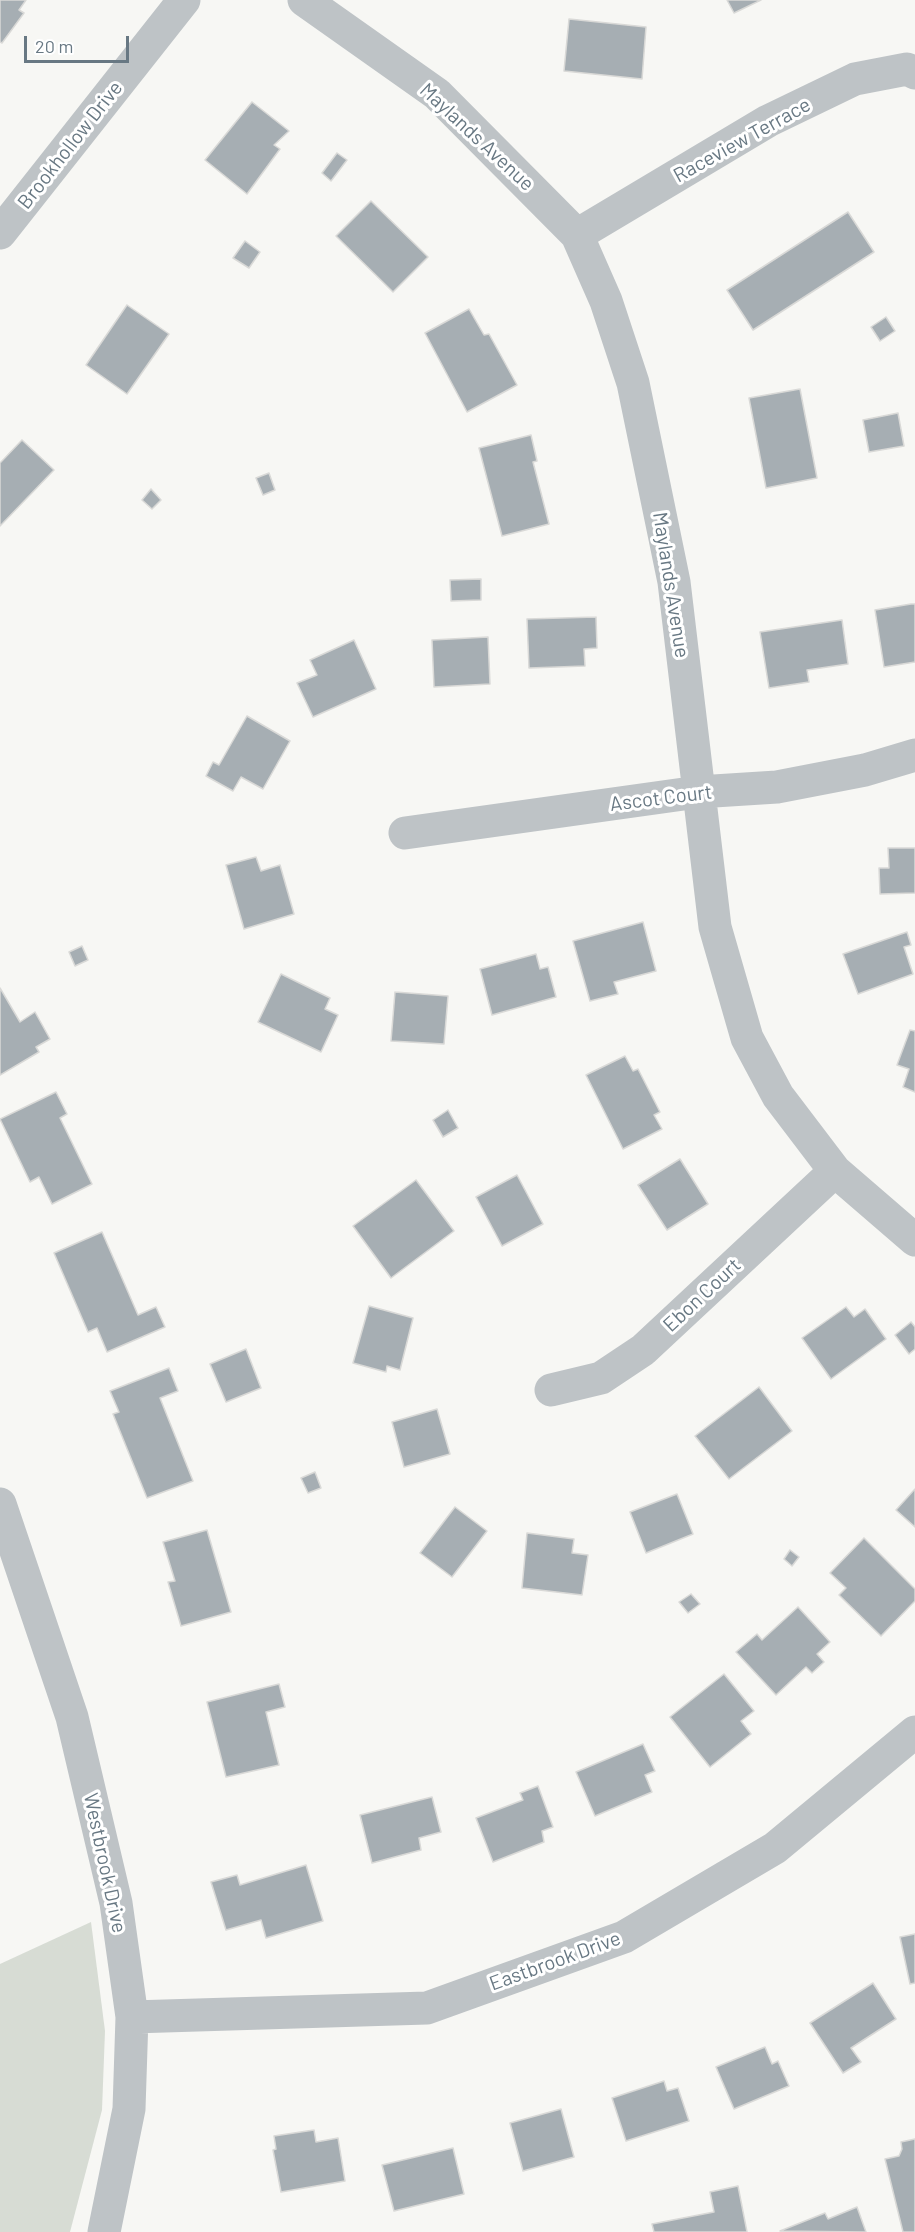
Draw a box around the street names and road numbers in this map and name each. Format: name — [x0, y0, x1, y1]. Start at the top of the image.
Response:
street label: Brookhollow Drive — [13, 76, 127, 214]
street label: Maylands Avenue — [415, 78, 539, 196]
street label: Raceview Terrace — [669, 92, 815, 188]
street label: Maylands Avenue — [648, 510, 694, 660]
street label: Ascot Court — [609, 780, 713, 816]
street label: Ebon Court — [658, 1253, 746, 1337]
street label: Westbrook Drive — [78, 1791, 132, 1935]
street label: Eastbrook Drive — [486, 1926, 624, 1996]

